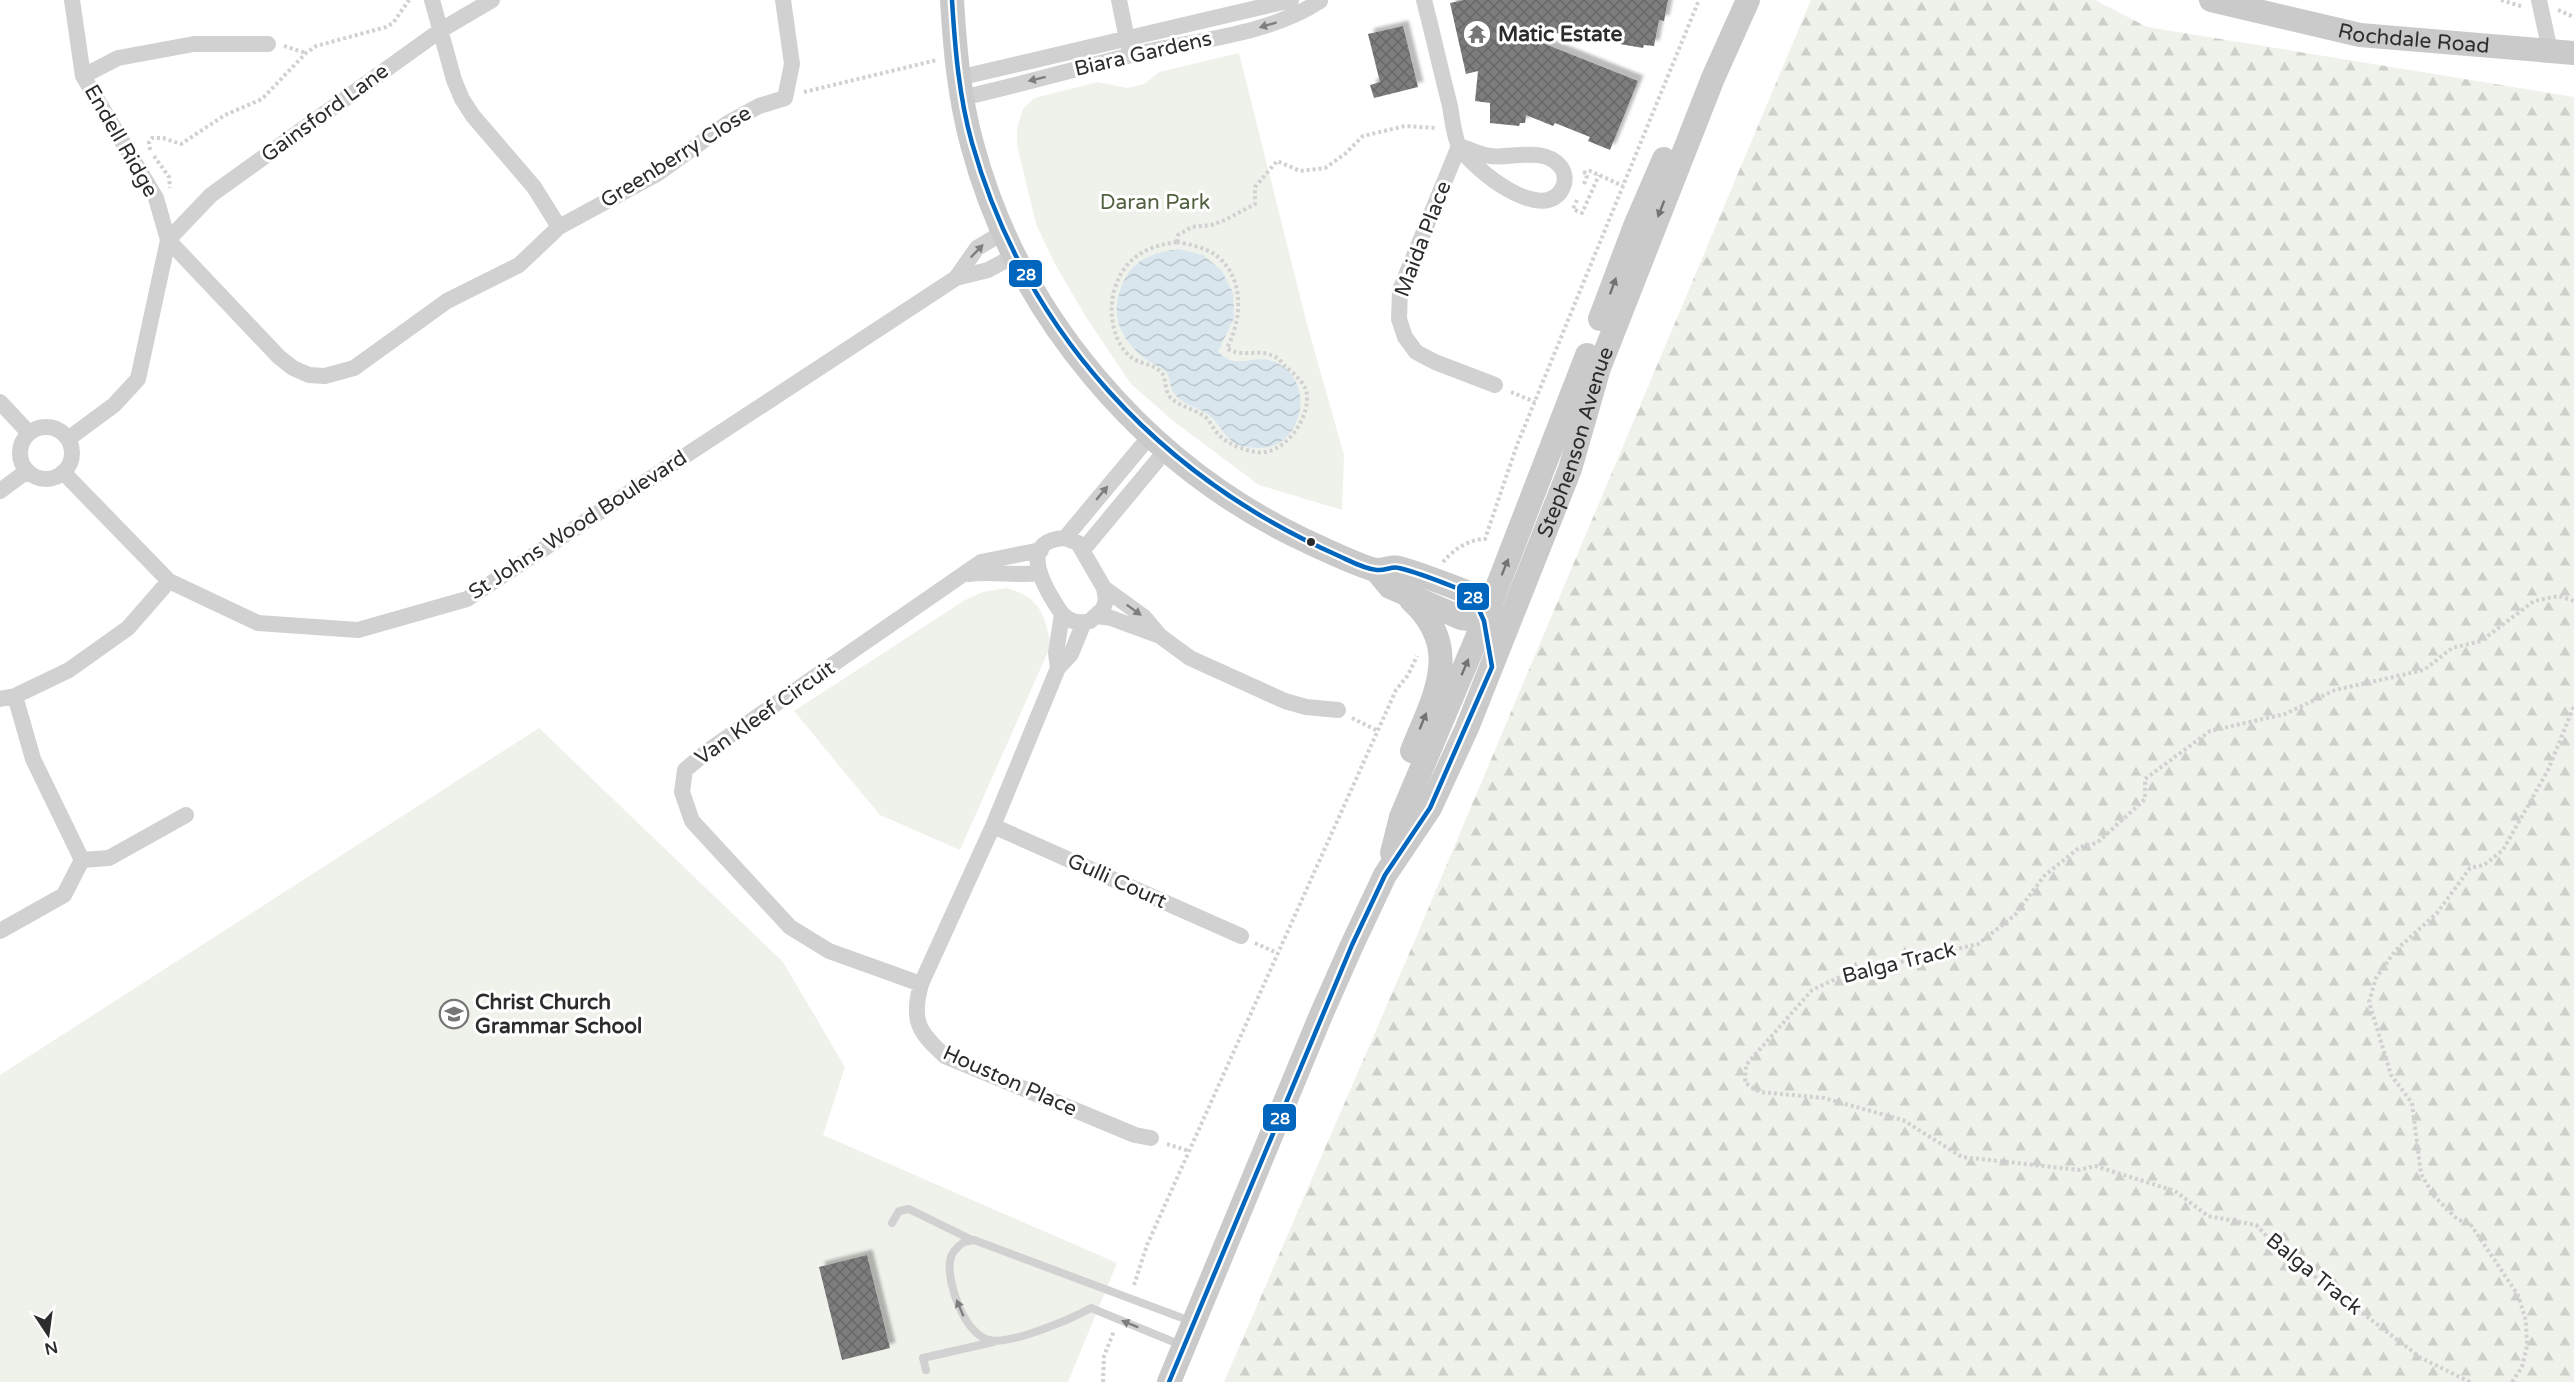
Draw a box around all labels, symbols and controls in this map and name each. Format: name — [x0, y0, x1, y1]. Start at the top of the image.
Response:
temple icon: Matic Estate — [1461, 18, 1493, 50]
street label: Rochdale Road — [2336, 18, 2491, 58]
one-way arrow — [1259, 21, 1277, 30]
place label: Matic Estate — [1498, 22, 1622, 47]
street label: Biara Gardens — [1072, 26, 1214, 82]
street label: Gainsford Lane — [257, 58, 394, 167]
one-way arrow — [1028, 75, 1046, 85]
street label: Endell Ridge — [79, 80, 163, 202]
street label: Greenberry Close — [596, 101, 756, 213]
street label: Maida Place — [1389, 178, 1457, 300]
park label: Daran Park — [1100, 190, 1210, 215]
one-way arrow — [1656, 200, 1665, 218]
one-way arrow — [969, 245, 983, 259]
line badge: 28 — [1008, 259, 1043, 288]
text: 28 — [1016, 265, 1036, 285]
one-way arrow — [1608, 277, 1618, 295]
street label: Stephenson Avenue — [1532, 343, 1619, 541]
street label: St Johns Wood Boulevard — [464, 445, 692, 605]
one-way arrow — [1096, 485, 1109, 501]
unlabelled marker — [1305, 536, 1317, 548]
one-way arrow — [1500, 557, 1510, 575]
line badge: 28 — [1456, 582, 1490, 611]
text: 28 — [1463, 588, 1483, 608]
one-way arrow — [1125, 604, 1141, 616]
street label: Van Kleef Circuit — [690, 655, 840, 771]
one-way arrow — [1460, 657, 1470, 675]
one-way arrow — [1419, 712, 1429, 730]
street label: Gulli Court — [1064, 848, 1170, 914]
street label: Balga Track — [1840, 937, 1958, 989]
place label: Christ Church Grammar School — [475, 990, 642, 1039]
school or university icon: Christ Church Grammar School — [438, 998, 470, 1030]
street label: Houston Place — [939, 1040, 1081, 1122]
line badge: 28 — [1262, 1103, 1297, 1132]
text: 28 — [1270, 1109, 1290, 1129]
street label: Balga Track — [2261, 1228, 2367, 1320]
one-way arrow — [956, 1299, 965, 1316]
north arrow — [18, 1304, 78, 1364]
one-way arrow — [1121, 1319, 1139, 1328]
text: N — [43, 1336, 60, 1359]

